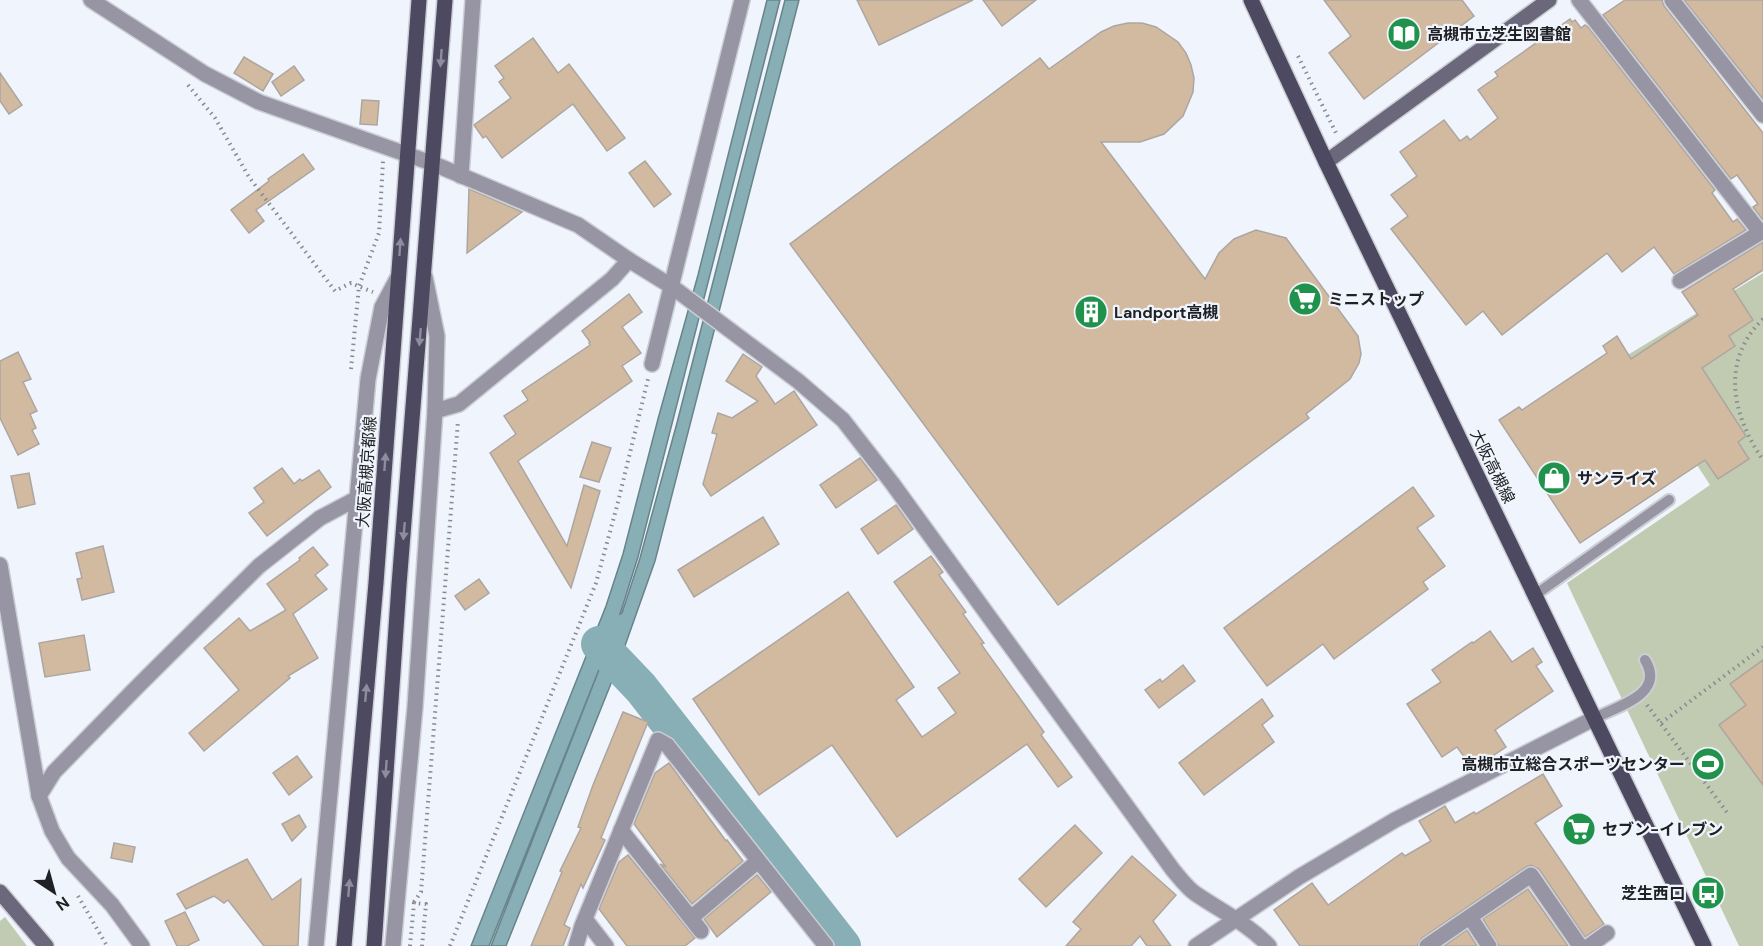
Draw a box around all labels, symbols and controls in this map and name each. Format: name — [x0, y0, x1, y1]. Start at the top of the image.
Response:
library icon: 高槻市立芝生図書館 — [1386, 16, 1422, 52]
place label: 高槻市立芝生図書館 — [1427, 24, 1571, 45]
one-way arrow — [436, 49, 446, 68]
one-way arrow — [395, 237, 405, 256]
supermarket icon: ミニストップ — [1287, 281, 1323, 317]
place label: ミニストップ — [1328, 289, 1424, 310]
building icon: Landport高槻 — [1073, 294, 1109, 330]
place label: Landport高槻 — [1114, 302, 1218, 323]
one-way arrow — [415, 327, 425, 346]
street label: 大阪高槻京都線 — [352, 415, 381, 529]
street label: 大阪高槻線 — [1466, 426, 1520, 507]
one-way arrow — [380, 452, 389, 471]
shop icon: サンライズ — [1536, 460, 1572, 496]
place label: サンライズ — [1577, 468, 1657, 489]
one-way arrow — [399, 521, 409, 540]
one-way arrow — [362, 684, 371, 703]
sports icon: 高槻市立総合スポーツセンター — [1690, 746, 1726, 782]
place label: 高槻市立総合スポーツセンター — [1461, 754, 1685, 775]
one-way arrow — [382, 760, 391, 779]
supermarket icon: セブン-イレブン — [1561, 811, 1597, 847]
place label: セブン-イレブン — [1602, 819, 1723, 840]
north arrow — [24, 862, 84, 922]
bus stop icon: 芝生西口 — [1690, 875, 1726, 911]
one-way arrow — [344, 878, 354, 897]
place label: 芝生西口 — [1621, 883, 1685, 904]
text: N — [52, 892, 73, 916]

